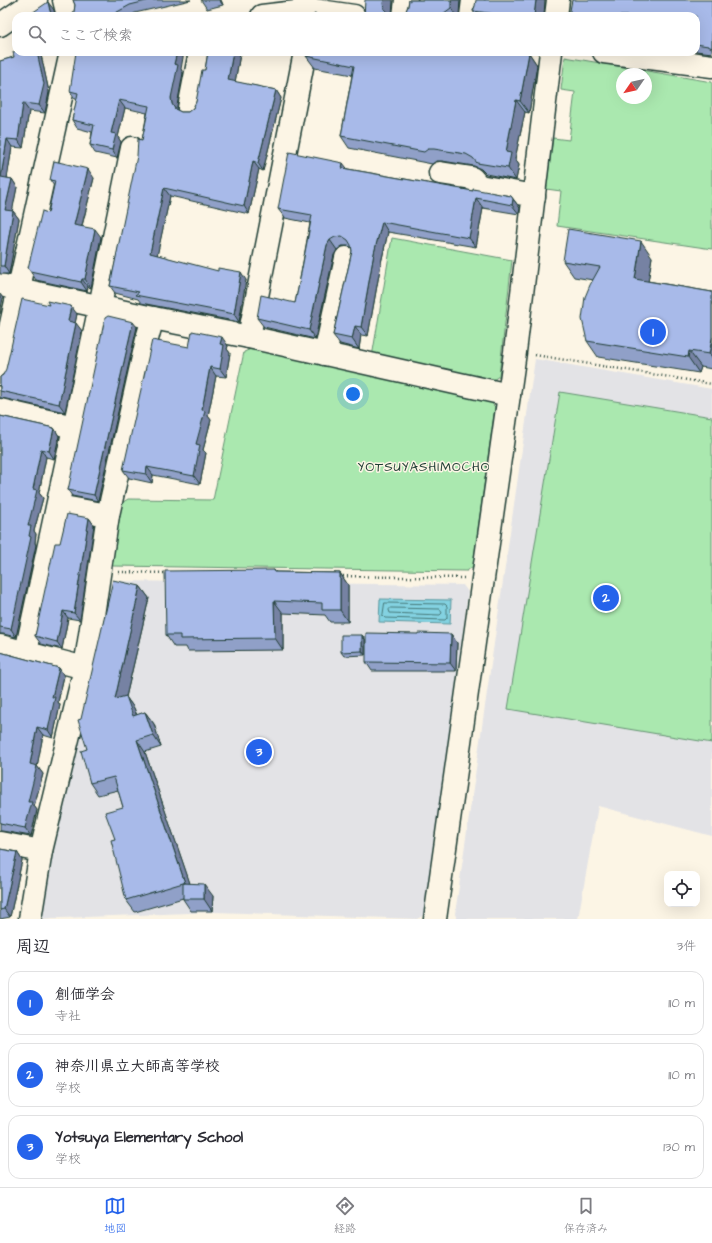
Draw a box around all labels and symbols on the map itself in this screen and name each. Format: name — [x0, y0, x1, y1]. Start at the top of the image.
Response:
north arrow — [616, 68, 652, 104]
pin: 1 — [640, 317, 666, 347]
your location — [343, 384, 363, 404]
district label: YOTSUYASHIMOCHO — [357, 458, 491, 476]
pin: 2 — [593, 583, 619, 613]
pin: 3 — [246, 737, 272, 767]

